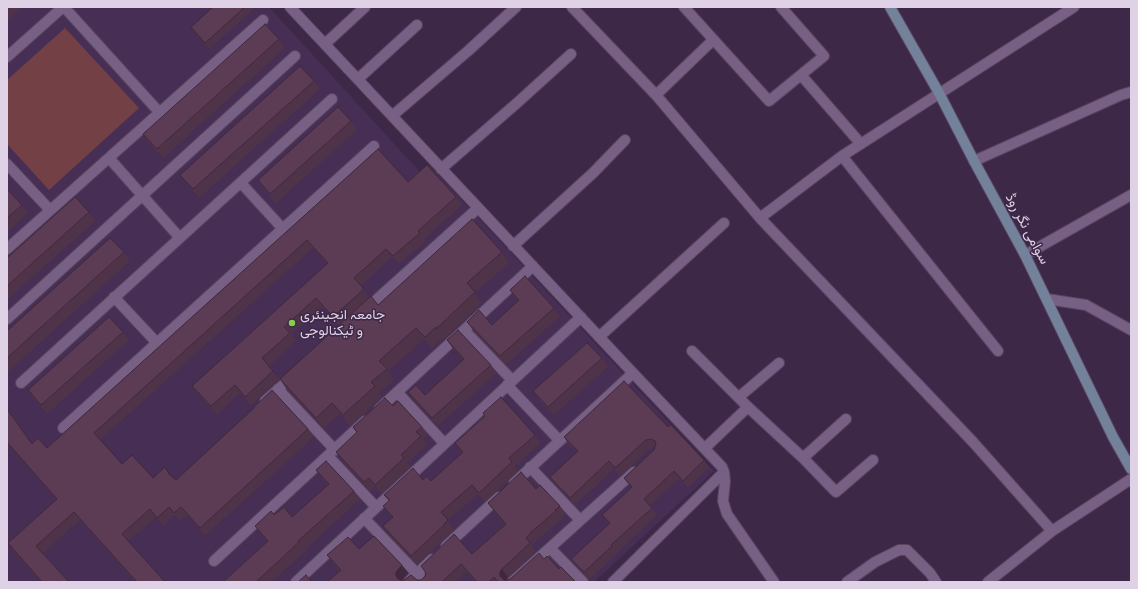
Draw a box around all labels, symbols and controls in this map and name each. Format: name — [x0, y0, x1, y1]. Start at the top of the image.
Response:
street label: سوامی نگر روڈ — [1001, 191, 1053, 267]
place label: جامعہ انجینئری و ٹیکنالوجی — [300, 307, 385, 340]
marker: جامعہ انجینئری و ٹیکنالوجی — [287, 318, 297, 328]

